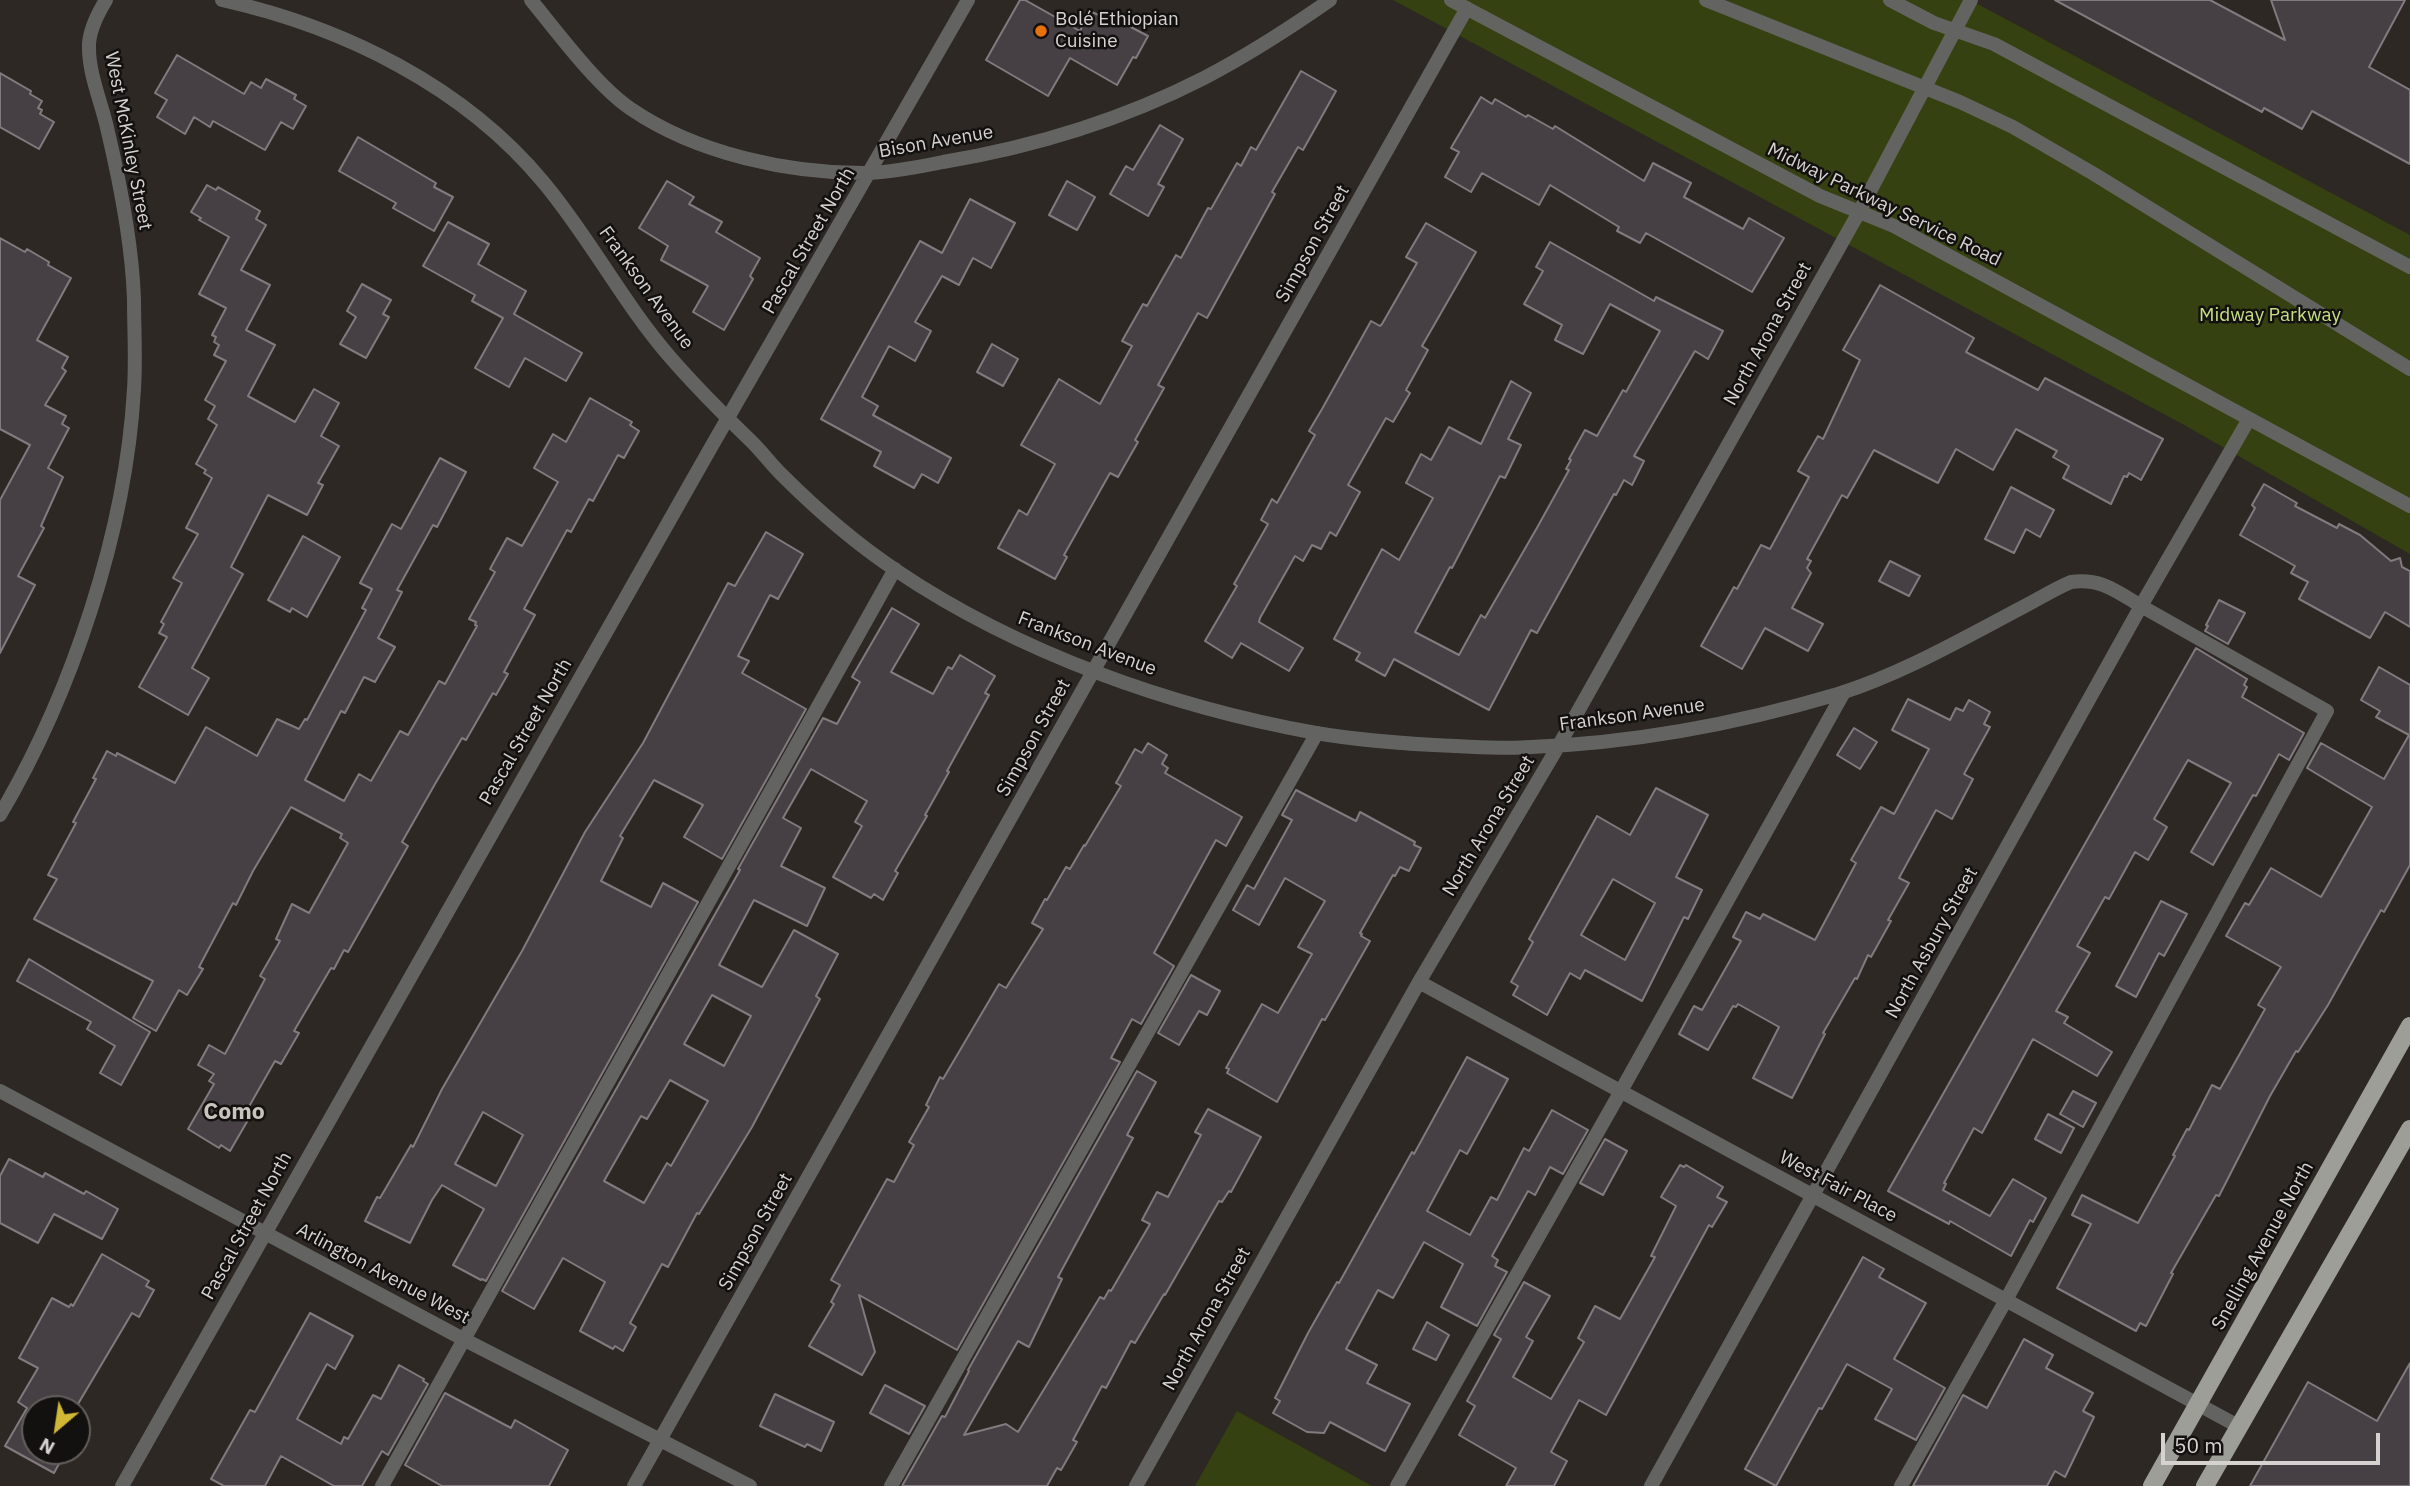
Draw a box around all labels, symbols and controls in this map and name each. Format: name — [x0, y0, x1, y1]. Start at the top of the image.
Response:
place label: Bolé Ethiopian Cuisine — [1055, 9, 1179, 53]
marker: Bolé Ethiopian Cuisine — [1033, 23, 1049, 39]
street label: West McKinley Street — [99, 50, 157, 232]
street label: Bison Avenue — [877, 121, 995, 163]
street label: Midway Parkway Service Road — [1763, 138, 2005, 272]
street label: Pascal Street North — [758, 164, 860, 318]
street label: Simpson Street — [1271, 181, 1355, 307]
street label: Frankson Avenue — [594, 222, 698, 354]
street label: North Arona Street — [1719, 258, 1817, 410]
park label: Midway Parkway — [2199, 305, 2341, 327]
street label: Frankson Avenue — [1015, 607, 1159, 681]
street label: Pascal Street North — [475, 655, 577, 809]
street label: Simpson Street — [992, 675, 1076, 801]
street label: Frankson Avenue — [1558, 694, 1706, 736]
street label: North Arona Street — [1438, 751, 1540, 901]
street label: North Asbury Street — [1881, 863, 1983, 1023]
district label: Como — [203, 1098, 265, 1126]
street label: West Fair Place — [1775, 1146, 1901, 1228]
street label: Pascal Street North — [197, 1148, 297, 1304]
street label: Snelling Avenue North — [2207, 1158, 2319, 1334]
street label: Simpson Street — [714, 1169, 798, 1295]
street label: Arlington Avenue West — [292, 1219, 474, 1329]
street label: North Arona Street — [1158, 1243, 1256, 1395]
north arrow — [21, 1395, 91, 1465]
scale bar — [2165, 1420, 2384, 1464]
text: 50 m — [2174, 1431, 2223, 1459]
text: N — [35, 1433, 59, 1460]

